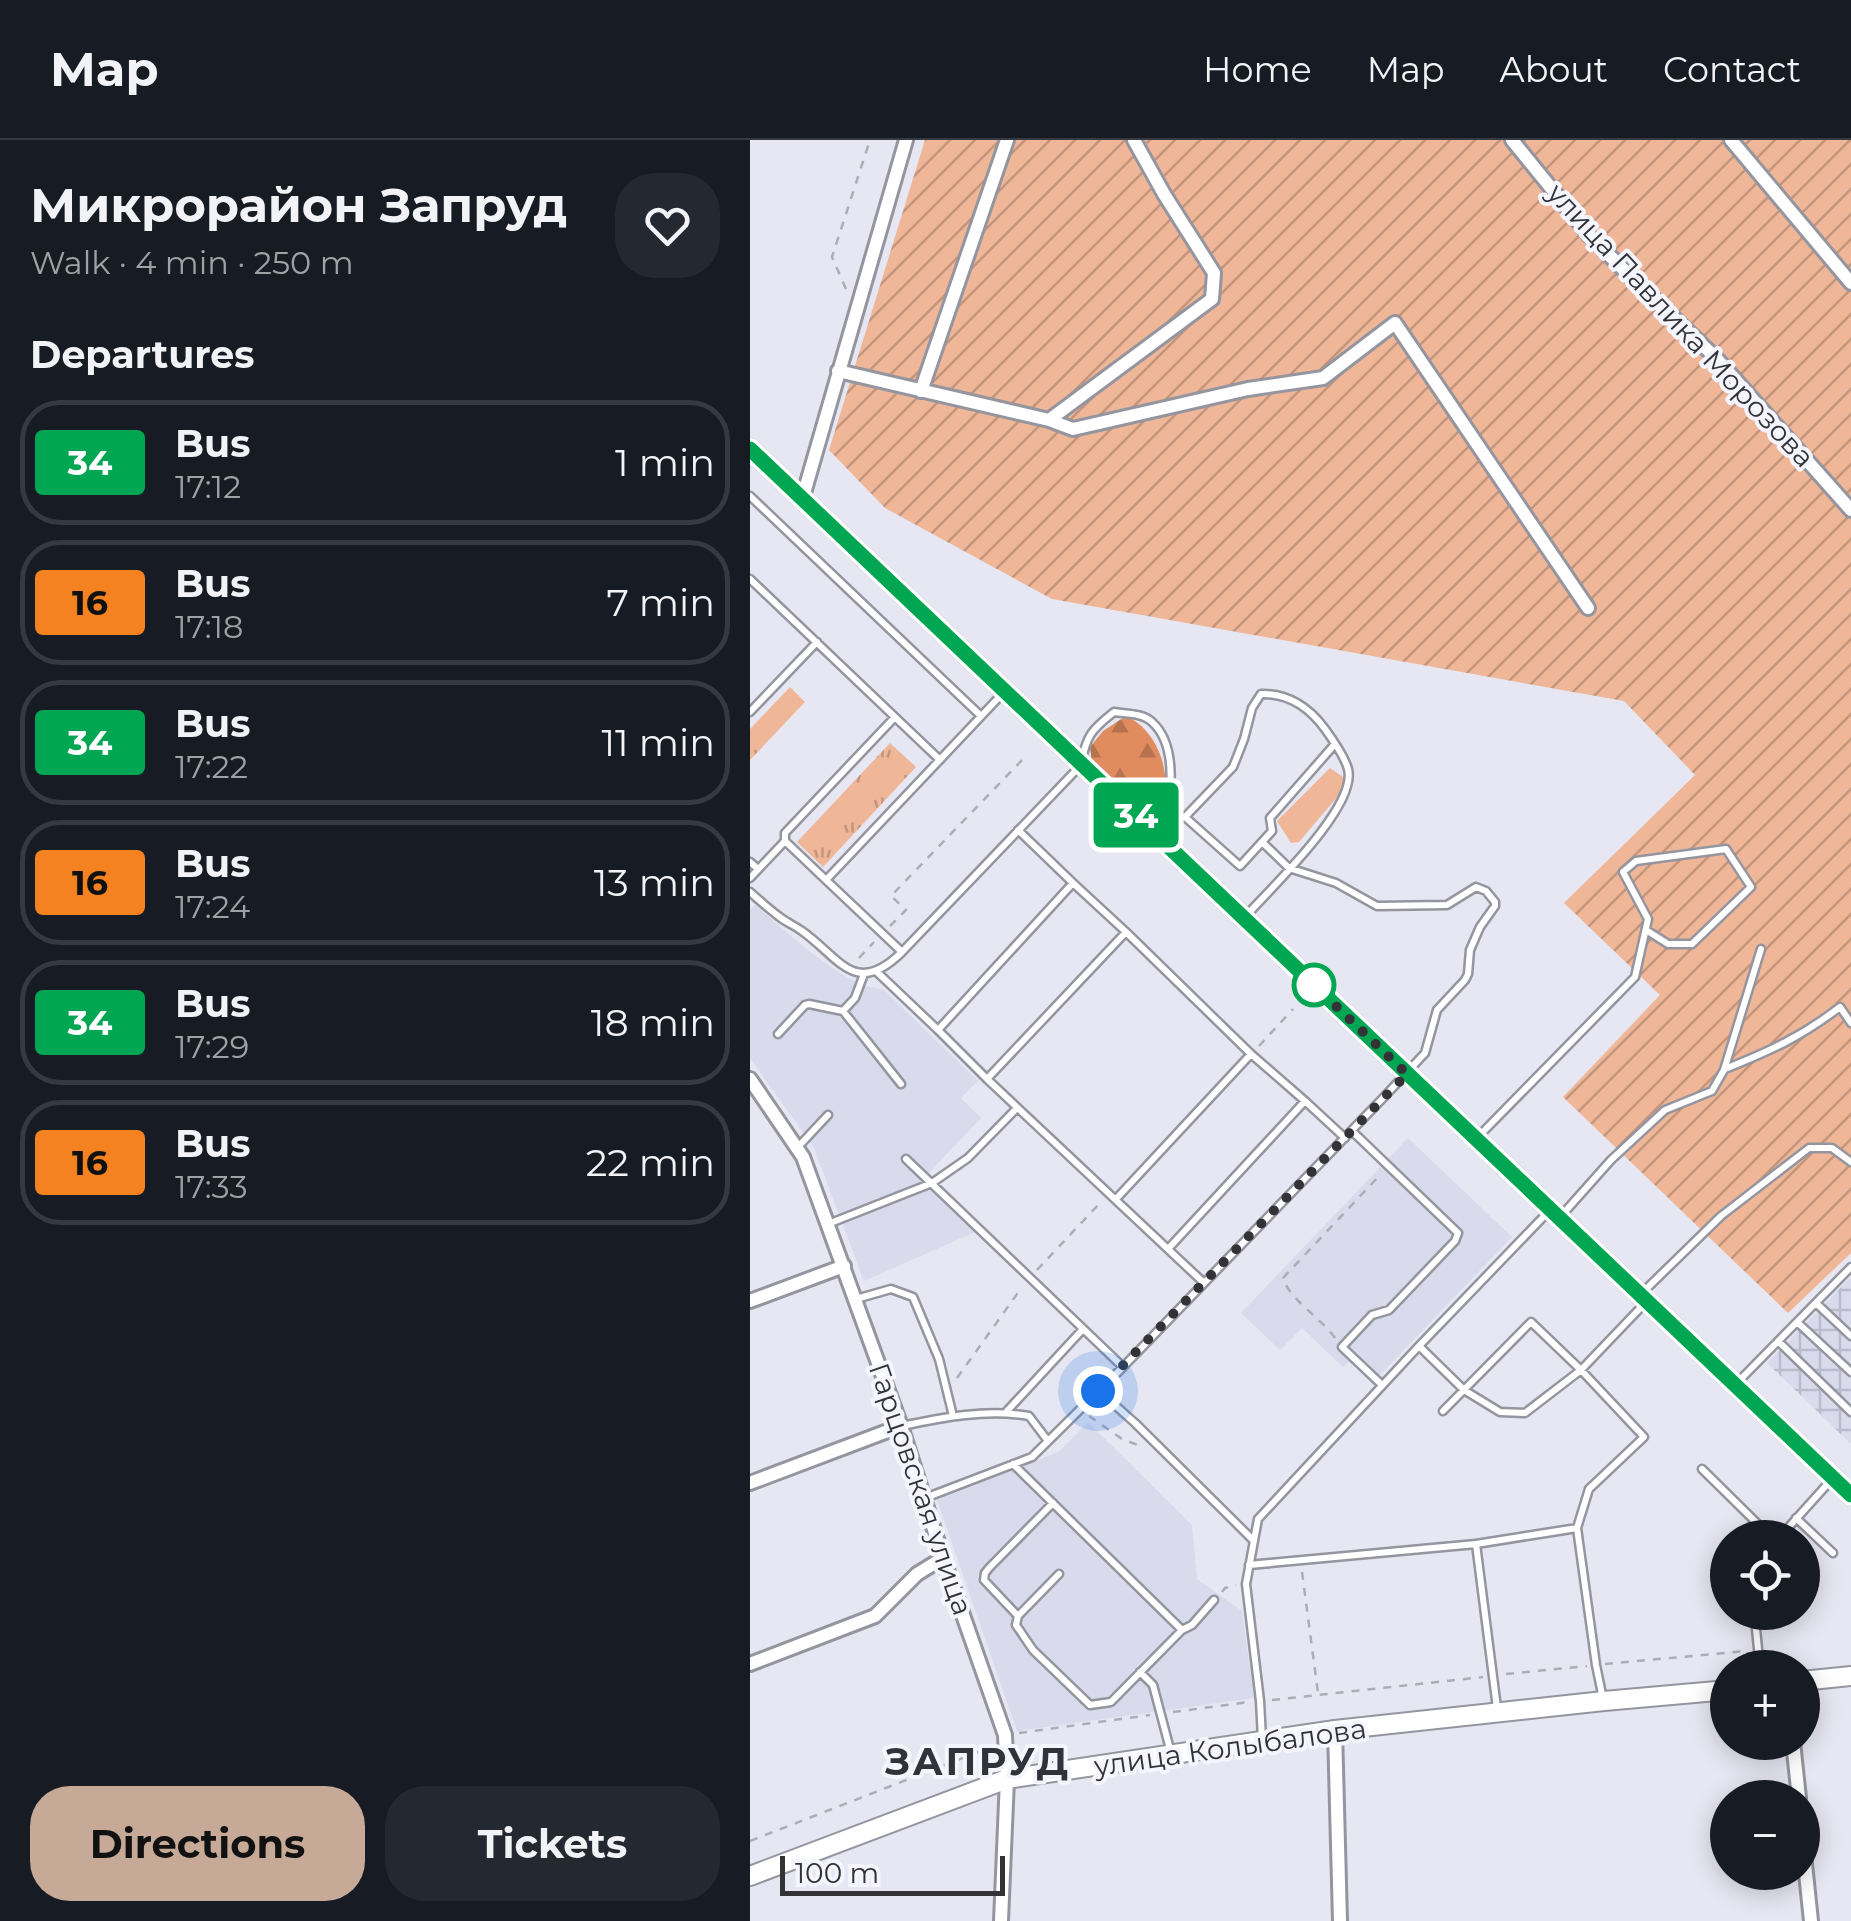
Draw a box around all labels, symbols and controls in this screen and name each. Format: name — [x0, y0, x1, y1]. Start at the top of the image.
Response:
text: Map — [50, 40, 159, 98]
text: Home — [1203, 48, 1312, 91]
text: Map — [1367, 48, 1445, 91]
text: About — [1500, 48, 1608, 91]
text: Contact — [1663, 48, 1801, 91]
button: heart — [615, 173, 720, 278]
street label: улица Павлика Морозова — [1540, 175, 1822, 474]
text: Микрорайон Запруд — [30, 176, 567, 234]
text: Walk · 4 min · 250 m — [30, 243, 354, 282]
text: Departures — [30, 331, 254, 378]
text: Bus — [175, 420, 250, 467]
text: 1 min — [615, 439, 715, 486]
text: 34 — [68, 441, 112, 484]
text: 17:12 — [175, 467, 241, 506]
text: Bus — [175, 560, 250, 607]
text: 7 min — [606, 579, 715, 626]
text: 16 — [72, 581, 108, 624]
text: 17:18 — [175, 607, 244, 646]
text: Bus — [175, 700, 250, 747]
text: 11 min — [601, 719, 715, 766]
text: 34 — [68, 721, 112, 764]
text: 17:22 — [175, 747, 248, 786]
line badge: 34 — [1091, 782, 1181, 848]
text: 34 — [1114, 794, 1158, 837]
text: Bus — [175, 840, 250, 887]
text: 13 min — [594, 859, 715, 906]
text: 16 — [72, 861, 108, 904]
text: 17:24 — [175, 887, 250, 926]
unlabelled marker — [1293, 964, 1335, 1006]
text: Bus — [175, 980, 250, 1027]
text: 18 min — [591, 999, 715, 1046]
text: 34 — [68, 1001, 112, 1044]
text: 17:29 — [175, 1027, 249, 1066]
text: Bus — [175, 1120, 250, 1167]
text: 22 min — [586, 1139, 715, 1186]
text: 16 — [72, 1141, 108, 1184]
text: 17:33 — [175, 1167, 247, 1206]
street label: Гарцовская улица — [862, 1358, 980, 1620]
your location — [1073, 1366, 1123, 1416]
map controls — [1710, 1520, 1820, 1890]
button: locate — [1710, 1520, 1820, 1630]
button: + — [1710, 1650, 1820, 1760]
street label: улица Колыбалова — [1091, 1711, 1368, 1783]
district label: ЗАПРУД — [884, 1738, 1071, 1785]
button: − — [1710, 1780, 1820, 1890]
button: Directions — [30, 1786, 365, 1901]
button: Tickets — [385, 1786, 720, 1901]
scale bar — [780, 1851, 1005, 1896]
text: 100 m — [795, 1856, 879, 1890]

